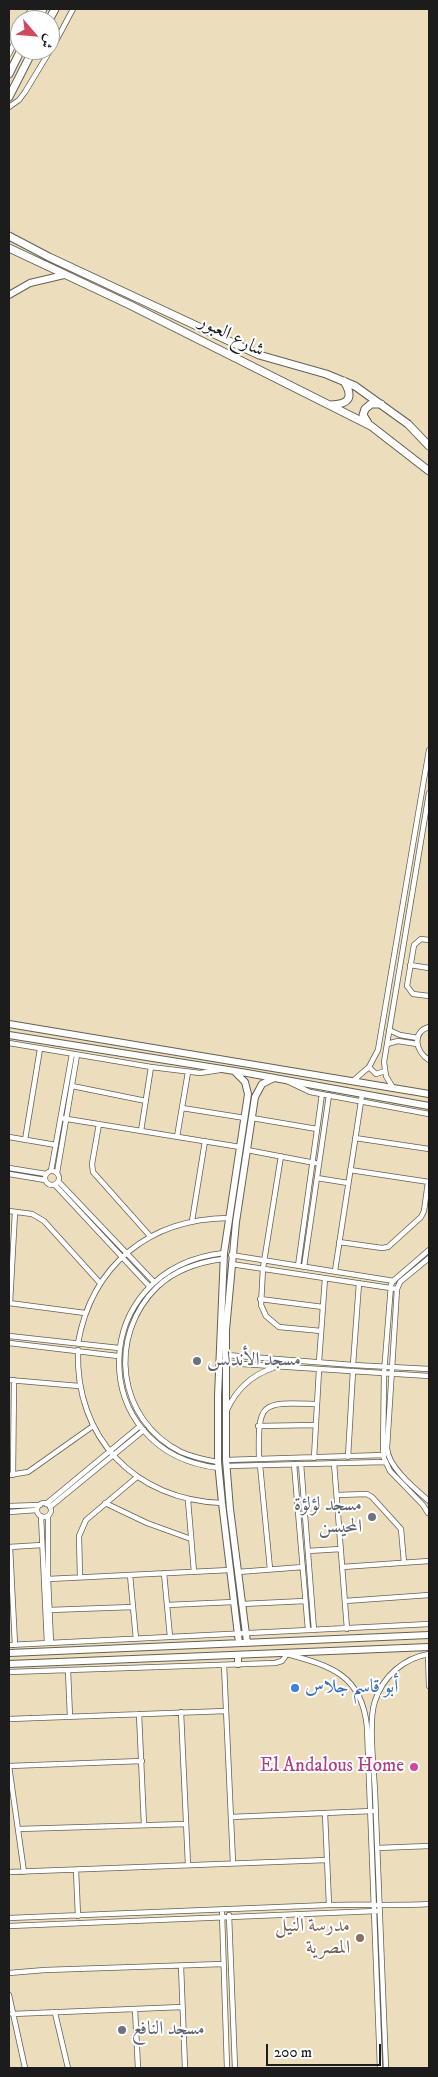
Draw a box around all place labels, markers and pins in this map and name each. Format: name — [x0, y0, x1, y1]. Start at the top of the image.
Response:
place label: مسجد الأندلس — [207, 1350, 301, 1372]
marker: مسجد الأندلس — [191, 1355, 203, 1367]
place label: مسجد لؤلؤة المحيسن — [294, 1495, 362, 1539]
marker: مسجد لؤلؤة المحيسن — [366, 1511, 378, 1523]
place label: أبو قاسم جلاس — [305, 1677, 398, 1699]
marker: أبو قاسم جلاس — [289, 1682, 301, 1694]
place label: El Andalous Home — [260, 1756, 404, 1778]
marker: El Andalous Home — [408, 1761, 420, 1773]
place label: مدرسة النيل المصرية — [275, 1916, 350, 1960]
marker: مدرسة النيل المصرية — [354, 1932, 366, 1944]
place label: مسجد النافع — [132, 2019, 205, 2041]
marker: مسجد النافع — [116, 2024, 128, 2036]

